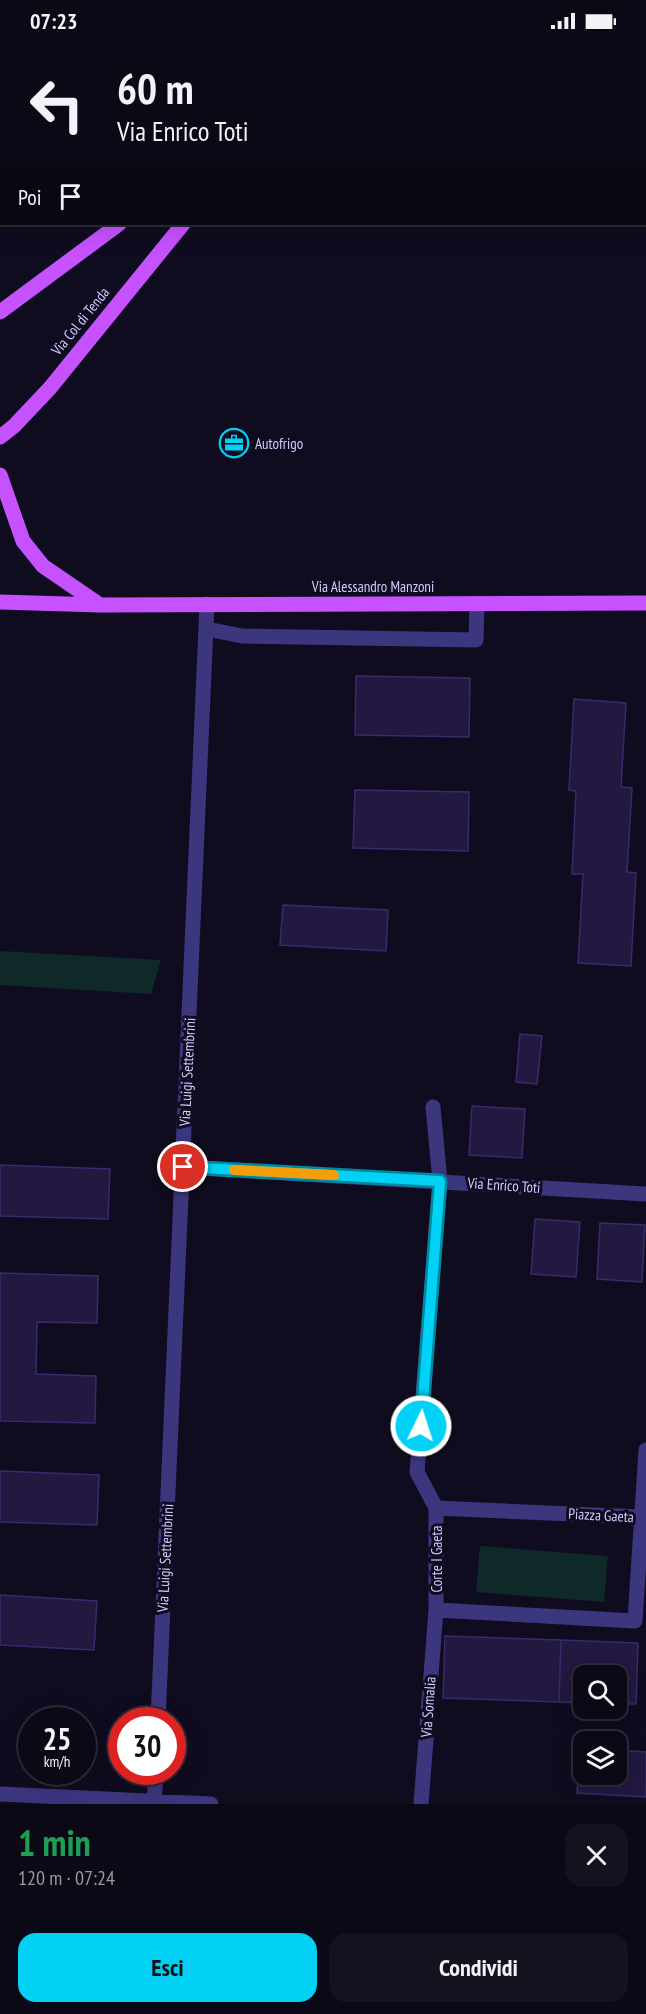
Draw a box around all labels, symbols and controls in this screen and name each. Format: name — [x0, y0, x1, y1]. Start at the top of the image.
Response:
text: 07:23 — [30, 7, 78, 35]
text: 60 m — [117, 61, 194, 116]
icon: left — [18, 66, 96, 144]
text: Via Enrico Toti — [117, 114, 249, 148]
icon: arrive — [54, 180, 87, 213]
text: Poi — [18, 183, 42, 211]
street label: Via Col di Tenda — [46, 283, 113, 360]
office icon: Autofrigo — [218, 427, 250, 459]
place label: Autofrigo — [255, 434, 303, 453]
street label: Via Alessandro Manzoni — [311, 577, 434, 596]
street label: Via Luigi Settembrini — [175, 1017, 199, 1128]
pin — [157, 1141, 208, 1192]
icon: arrive — [166, 1150, 199, 1183]
street label: Via Enrico Toti — [466, 1173, 541, 1197]
position arrow — [389, 1394, 453, 1458]
street label: Via Luigi Settembrini — [153, 1503, 177, 1614]
street label: Piazza Gaeta — [568, 1504, 634, 1526]
street label: Corte I Gaeta — [427, 1525, 446, 1593]
map controls — [573, 1665, 627, 1785]
button: search — [573, 1665, 627, 1719]
street label: Via Somalia — [416, 1676, 440, 1739]
speed limit sign: 30 — [108, 1707, 186, 1785]
text: 25 — [43, 1719, 71, 1758]
button: layers — [573, 1731, 627, 1785]
text: km/h — [44, 1752, 70, 1771]
text: 1 min — [18, 1819, 91, 1866]
button: close — [565, 1824, 628, 1887]
text: 120 m · 07:24 — [18, 1865, 115, 1891]
button: Esci — [18, 1933, 317, 2002]
button: Condividi — [329, 1933, 628, 2002]

